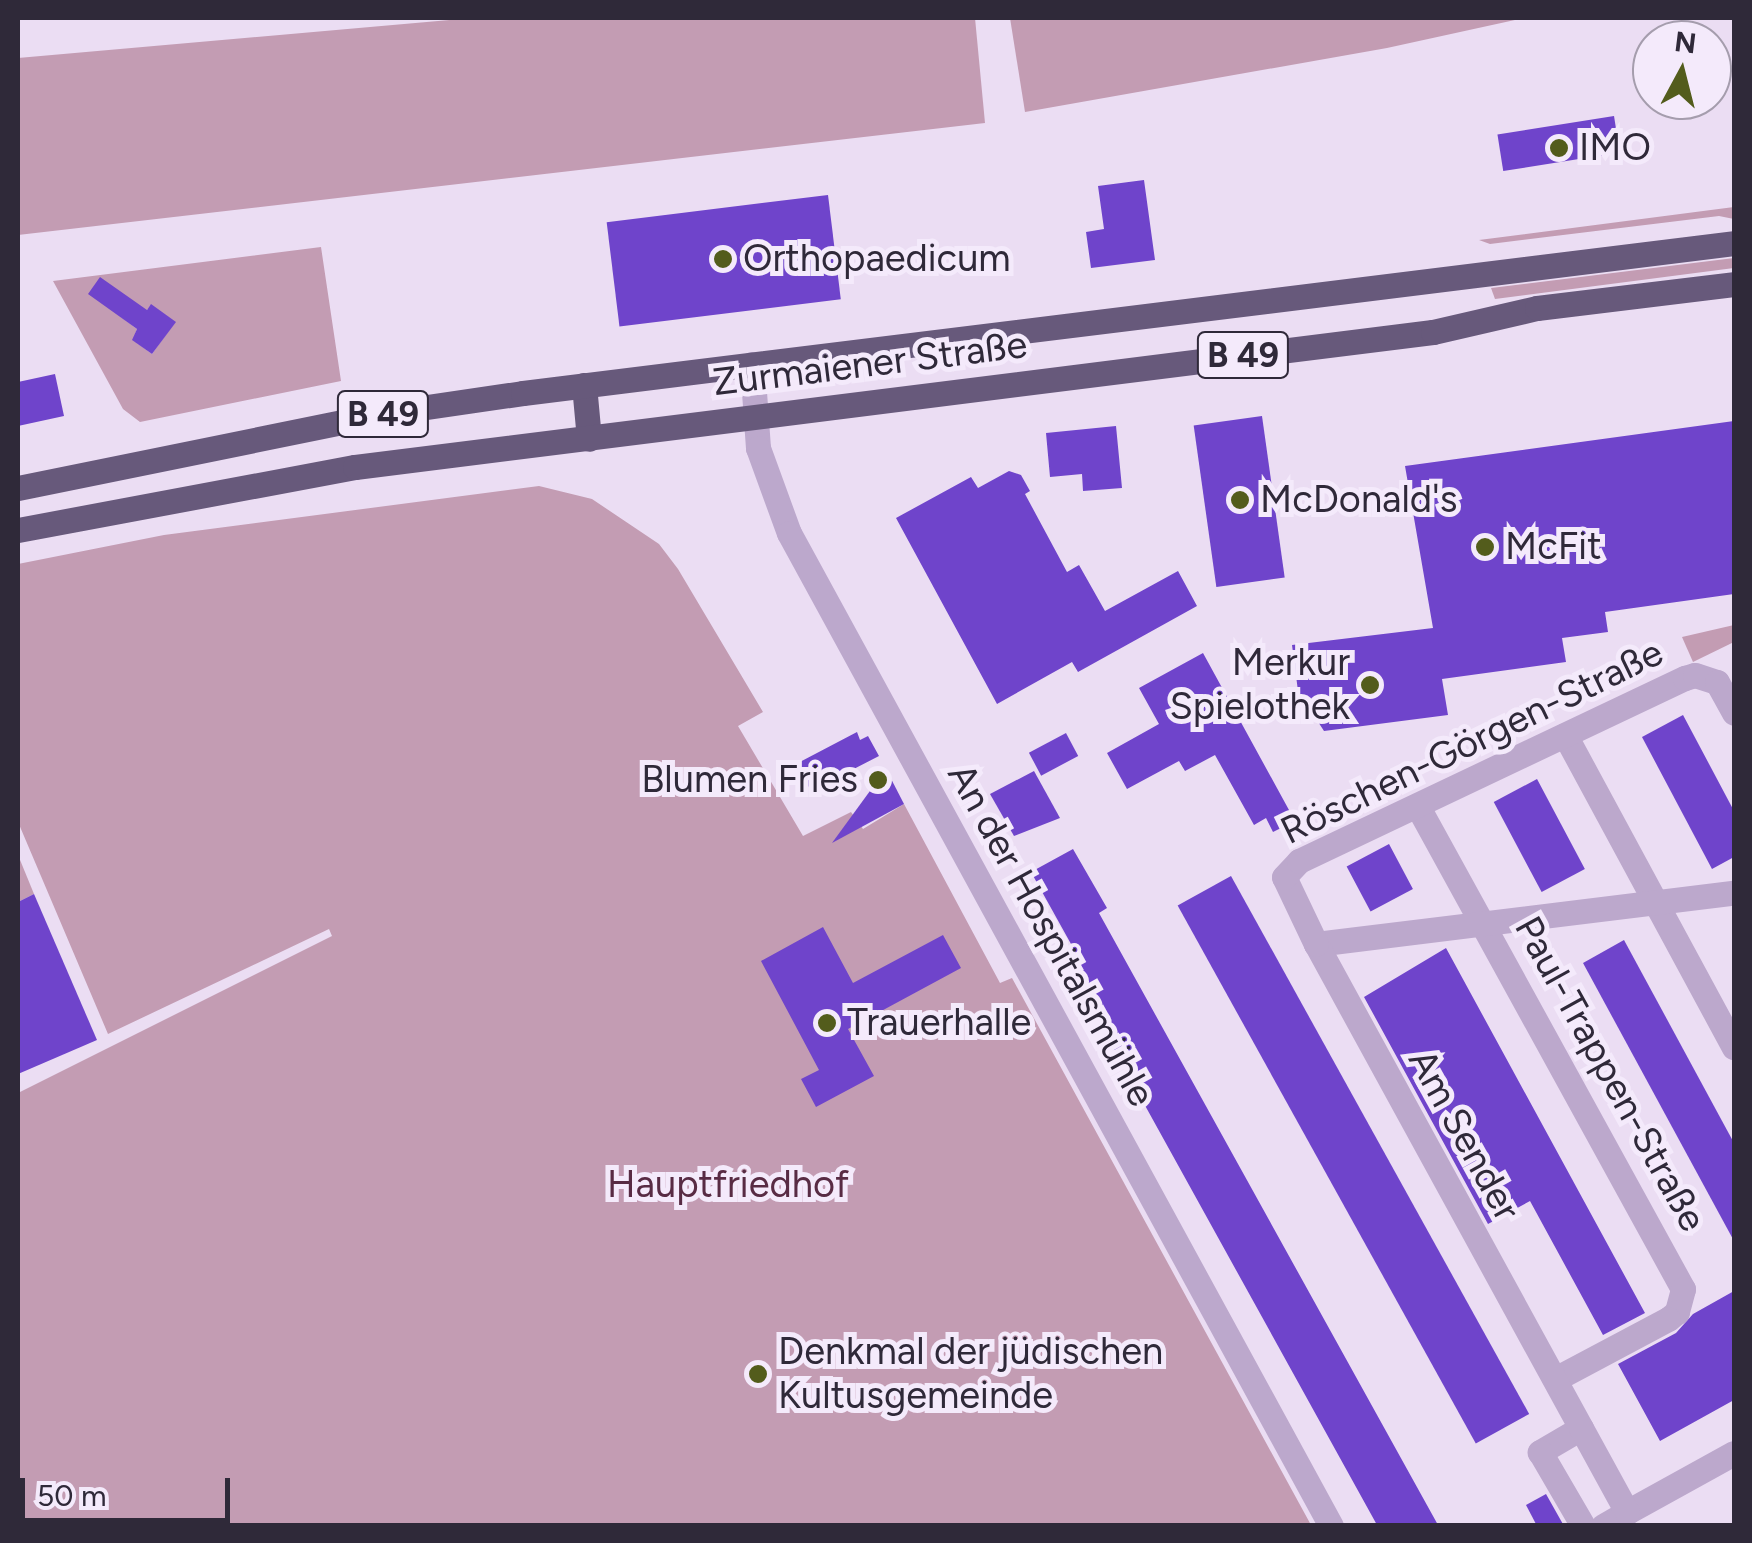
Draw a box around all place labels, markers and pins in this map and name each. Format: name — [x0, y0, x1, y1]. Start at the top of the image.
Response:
place label: IMO — [1579, 125, 1651, 171]
marker: IMO — [1548, 137, 1570, 159]
place label: Orthopaedicum — [743, 236, 1011, 282]
marker: Orthopaedicum — [712, 248, 734, 270]
place label: McDonald's — [1260, 477, 1457, 523]
marker: McDonald's — [1229, 489, 1251, 511]
place label: McFit — [1505, 524, 1602, 570]
marker: McFit — [1474, 536, 1496, 558]
place label: Merkur Spielothek — [1170, 640, 1350, 729]
marker: Merkur Spielothek — [1359, 674, 1381, 696]
place label: Blumen Fries — [641, 757, 858, 803]
marker: Blumen Fries — [867, 769, 889, 791]
place label: Trauerhalle — [847, 1000, 1031, 1046]
marker: Trauerhalle — [816, 1012, 838, 1034]
place label: Denkmal der jüdischen Kultusgemeinde — [778, 1329, 1163, 1418]
marker: Denkmal der jüdischen Kultusgemeinde — [747, 1363, 769, 1385]

